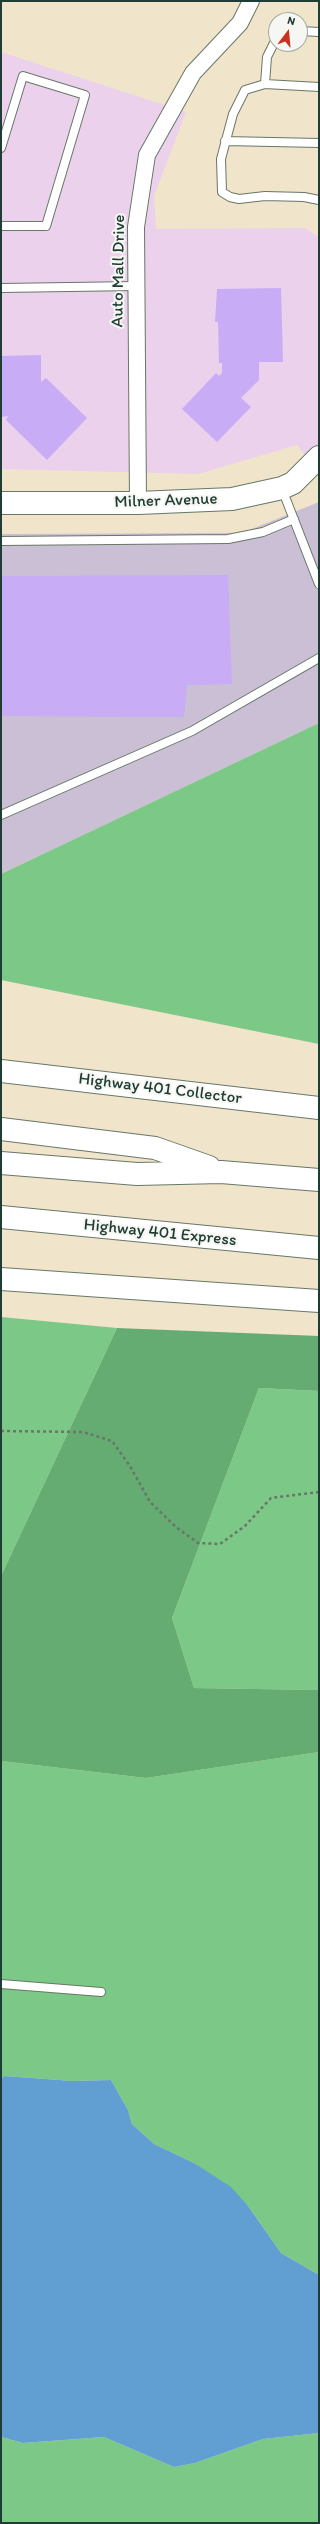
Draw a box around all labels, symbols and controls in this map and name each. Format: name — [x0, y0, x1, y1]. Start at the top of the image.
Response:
north arrow — [268, 12, 308, 52]
text: N — [286, 14, 297, 28]
street label: Auto Mall Drive — [108, 214, 130, 328]
street label: Milner Avenue — [114, 489, 218, 513]
street label: Highway 401 Collector — [77, 1069, 243, 1109]
street label: Highway 401 Express — [83, 1215, 237, 1251]

